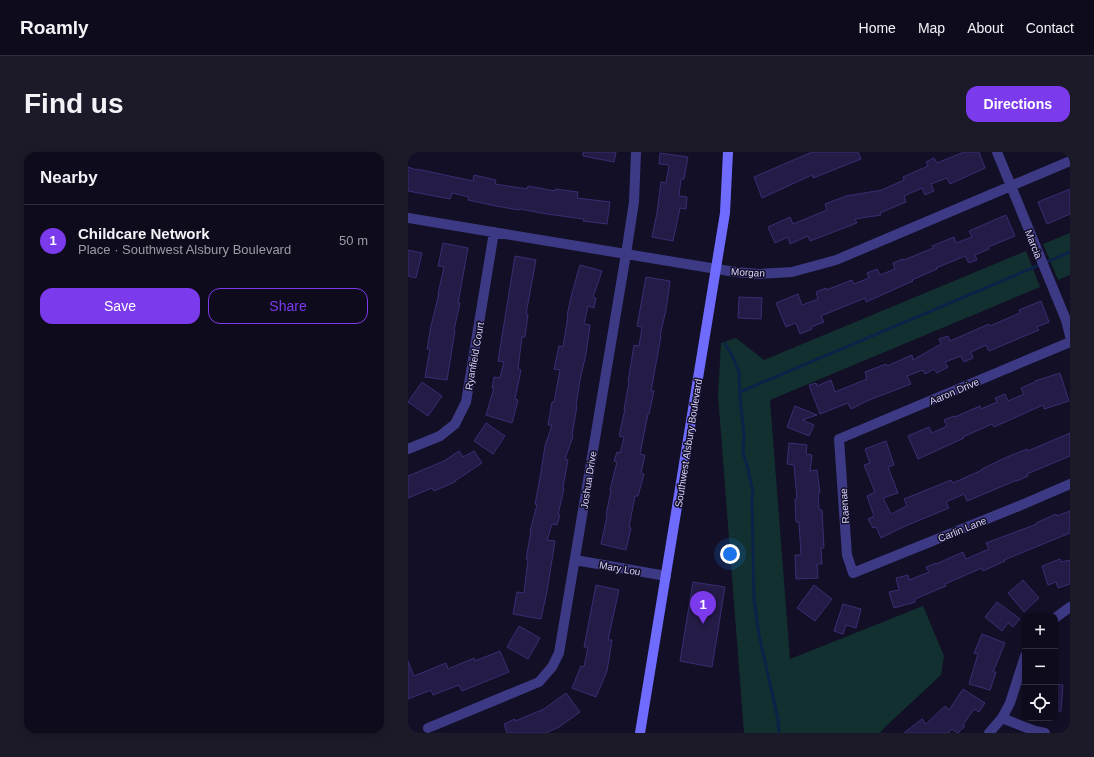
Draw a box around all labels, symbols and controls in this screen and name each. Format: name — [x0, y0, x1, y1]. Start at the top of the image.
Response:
text: Roamly — [20, 17, 89, 38]
text: Home — [859, 20, 896, 36]
text: Map — [918, 20, 945, 36]
text: About — [967, 20, 1004, 36]
text: Contact — [1026, 20, 1074, 36]
button: Directions — [966, 86, 1070, 122]
text: Find us — [24, 88, 124, 119]
text: Nearby — [40, 168, 98, 187]
text: Childcare Network — [78, 225, 210, 242]
street label: Marcia — [1023, 228, 1044, 261]
text: 1 — [49, 233, 57, 248]
text: 50 m — [339, 233, 368, 248]
text: Place · Southwest Alsbury Boulevard — [78, 242, 291, 257]
street label: Morgan — [731, 266, 765, 279]
button: Save — [40, 288, 200, 324]
button: Share — [208, 288, 368, 324]
street label: Ryanfield Court — [463, 321, 486, 391]
street label: Aaron Drive — [928, 376, 981, 407]
street label: Southwest Alsbury Boulevard — [673, 378, 704, 508]
street label: Joshua Drive — [578, 450, 599, 510]
street label: Raenae — [838, 488, 851, 524]
street label: Carlin Lane — [936, 515, 988, 544]
your location — [720, 544, 740, 564]
street label: Mary Lou — [598, 559, 641, 578]
pin: 1 — [690, 591, 716, 624]
map controls — [1022, 613, 1058, 721]
button: + — [1022, 613, 1058, 649]
button: − — [1022, 649, 1058, 685]
button: locate — [1022, 685, 1058, 721]

